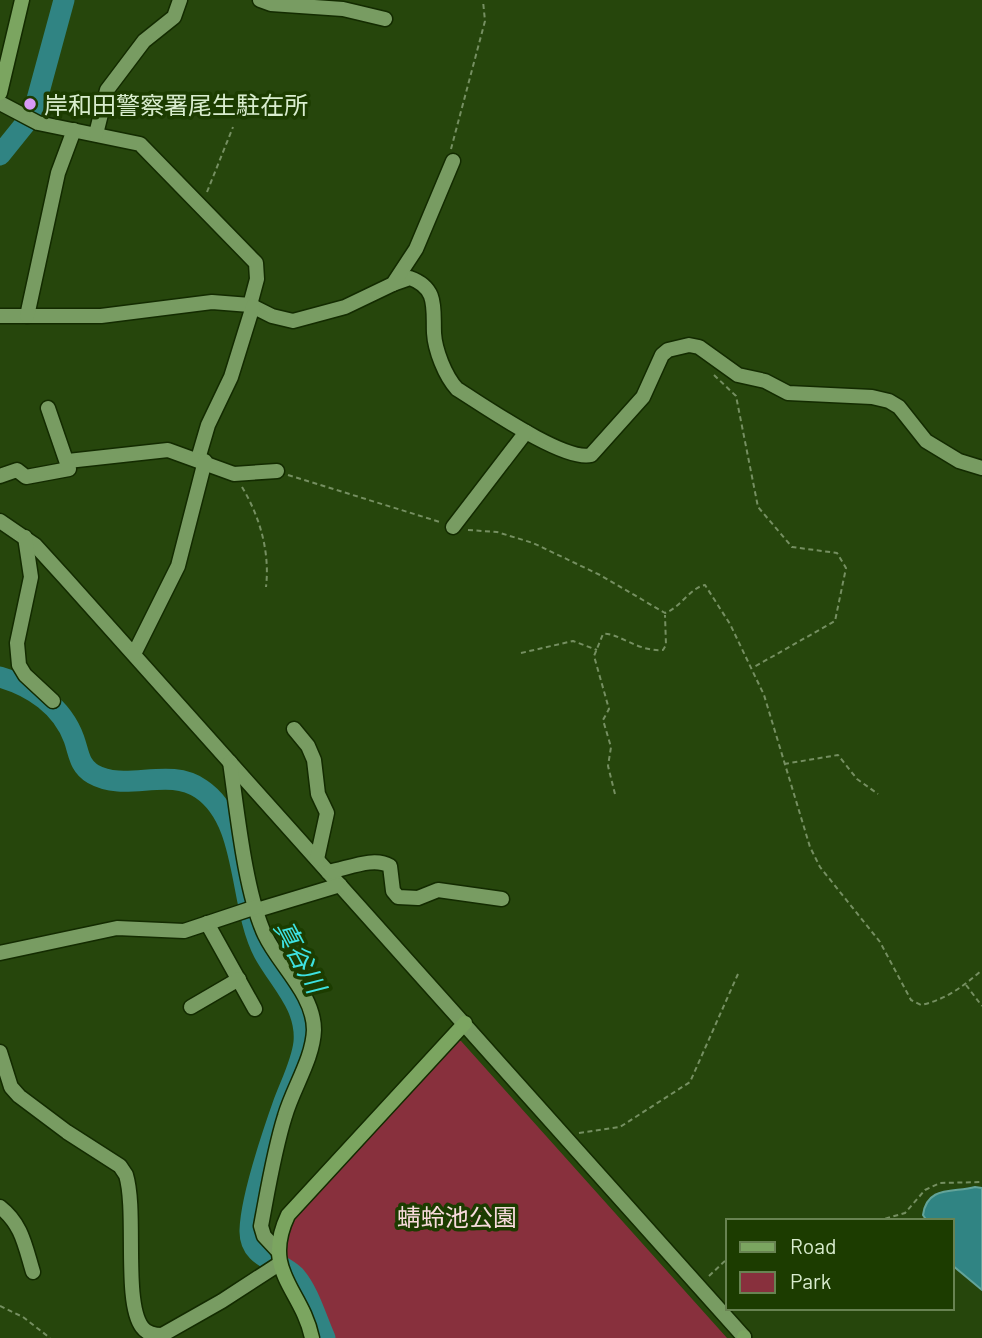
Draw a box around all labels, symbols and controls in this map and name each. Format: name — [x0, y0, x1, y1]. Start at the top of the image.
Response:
place label: 岸和田警察署尾生駐在所 — [44, 90, 308, 119]
marker: 岸和田警察署尾生駐在所 — [22, 96, 38, 112]
water label: 真谷川 — [269, 914, 334, 1000]
park label: 蜻蛉池公園 — [397, 1202, 517, 1231]
legend — [726, 1219, 954, 1310]
text: Road — [790, 1233, 836, 1258]
text: Park — [790, 1268, 831, 1293]

